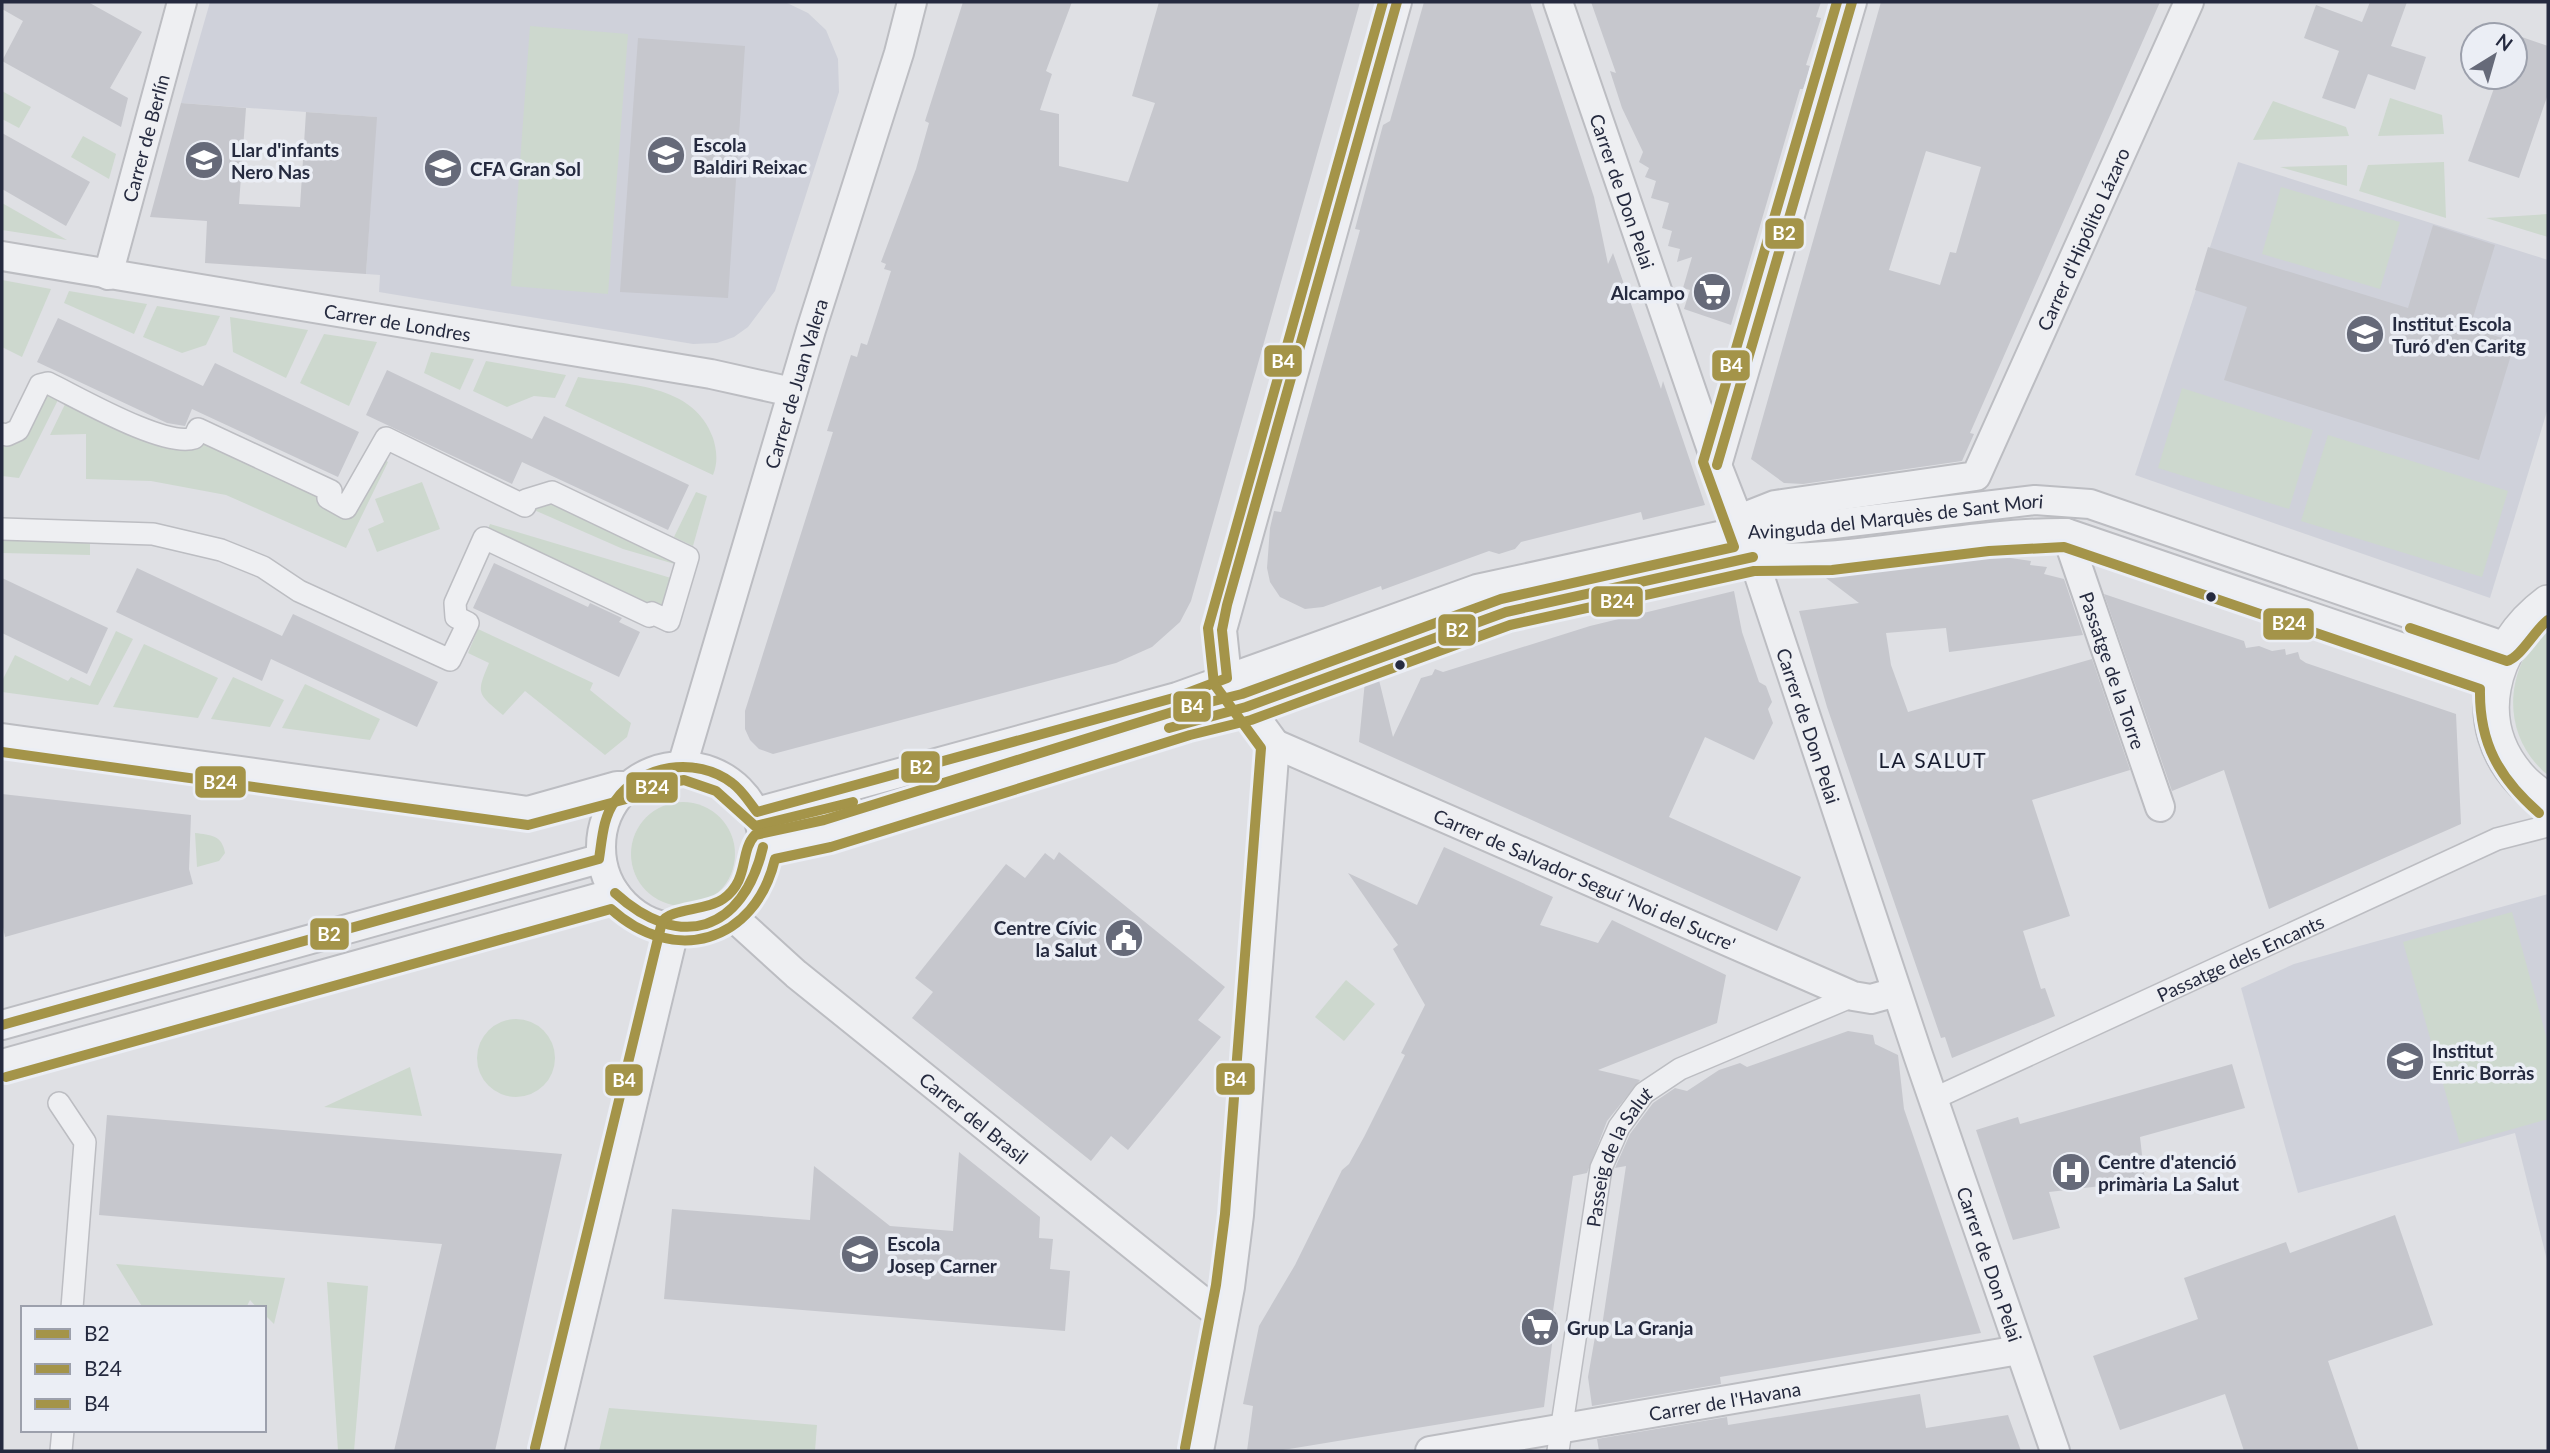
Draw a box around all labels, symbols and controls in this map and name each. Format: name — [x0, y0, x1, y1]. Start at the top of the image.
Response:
north arrow — [2459, 21, 2529, 91]
text: N — [2492, 28, 2517, 56]
street label: Carrer de Berlín — [117, 72, 173, 204]
street label: Carrer de Don Pelai — [1586, 110, 1660, 272]
place label: Escola Baldiri Reixac — [693, 133, 807, 178]
school or university icon: Escola Baldiri Reixac — [645, 134, 687, 176]
place label: Llar d'infants Nero Nas — [231, 138, 339, 183]
school or university icon: Llar d'infants Nero Nas — [183, 139, 225, 181]
street label: Carrer d'Hipólito Lázaro — [2032, 144, 2134, 334]
school or university icon: CFA Gran Sol — [422, 147, 464, 189]
place label: CFA Gran Sol — [470, 157, 581, 180]
line badge: B2 — [1764, 217, 1805, 250]
text: B2 — [1772, 221, 1796, 244]
supermarket icon: Alcampo — [1691, 271, 1733, 313]
place label: Alcampo — [1610, 281, 1685, 304]
street label: Carrer de Juan Valera — [759, 296, 832, 471]
street label: Carrer de Londres — [322, 298, 473, 345]
place label: Institut Escola Turó d'en Caritg — [2392, 312, 2526, 357]
school or university icon: Institut Escola Turó d'en Caritg — [2344, 313, 2386, 355]
line badge: B4 — [1263, 344, 1303, 378]
text: B4 — [1271, 349, 1295, 372]
line badge: B4 — [1711, 349, 1751, 382]
text: B4 — [1719, 353, 1743, 376]
street label: Avinguda del Marquès de Sant Mori — [1747, 488, 2044, 542]
line badge: B24 — [1590, 585, 1644, 618]
street label: Passatge de la Torre — [2075, 588, 2151, 752]
text: B24 — [1600, 589, 1634, 612]
unlabelled marker — [2204, 590, 2218, 604]
line badge: B24 — [2262, 607, 2315, 641]
text: B24 — [2272, 611, 2306, 634]
line badge: B2 — [1437, 613, 1477, 647]
text: B2 — [1445, 618, 1469, 641]
street label: Carrer de Don Pelai — [1772, 645, 1845, 806]
unlabelled marker — [1393, 658, 1407, 672]
line badge: B4 — [1172, 690, 1212, 723]
text: B4 — [1180, 694, 1204, 717]
district label: LA SALUT — [1878, 747, 1988, 772]
line badge: B2 — [900, 750, 941, 784]
text: B2 — [909, 755, 933, 778]
line badge: B24 — [194, 765, 247, 799]
text: B24 — [203, 770, 237, 793]
line badge: B24 — [625, 771, 679, 804]
text: B24 — [635, 775, 669, 798]
street label: Carrer de Salvador Seguí 'Noi del Sucre' — [1430, 803, 1739, 955]
street label: Passatge dels Encants — [2153, 909, 2327, 1006]
place label: Centre Cívic la Salut — [994, 916, 1097, 961]
line badge: B2 — [309, 917, 350, 951]
public building icon: Centre Cívic la Salut — [1103, 917, 1145, 959]
text: B2 — [317, 922, 341, 945]
place label: Institut Enric Borràs — [2432, 1039, 2534, 1084]
school or university icon: Institut Enric Borràs — [2384, 1040, 2426, 1082]
line badge: B4 — [1215, 1062, 1256, 1096]
line badge: B4 — [604, 1063, 644, 1097]
street label: Carrer del Brasil — [915, 1067, 1033, 1168]
text: B4 — [1223, 1067, 1247, 1090]
text: B4 — [612, 1068, 636, 1091]
street label: Passeig de la Salut — [1581, 1080, 1655, 1228]
place label: Centre d'atenció primària La Salut — [2098, 1150, 2239, 1195]
hospital icon: Centre d'atenció primària La Salut — [2050, 1151, 2092, 1193]
street label: Carrer de Don Pelai — [1953, 1183, 2028, 1345]
place label: Escola Josep Carner — [887, 1232, 998, 1277]
school or university icon: Escola Josep Carner — [839, 1233, 881, 1275]
legend — [21, 1306, 266, 1432]
supermarket icon: Grup La Granja — [1519, 1306, 1561, 1348]
place label: Grup La Granja — [1567, 1316, 1693, 1339]
text: B2 — [84, 1320, 110, 1345]
text: B24 — [84, 1355, 122, 1380]
street label: Carrer de l'Havana — [1647, 1376, 1802, 1425]
text: B4 — [84, 1390, 110, 1415]

